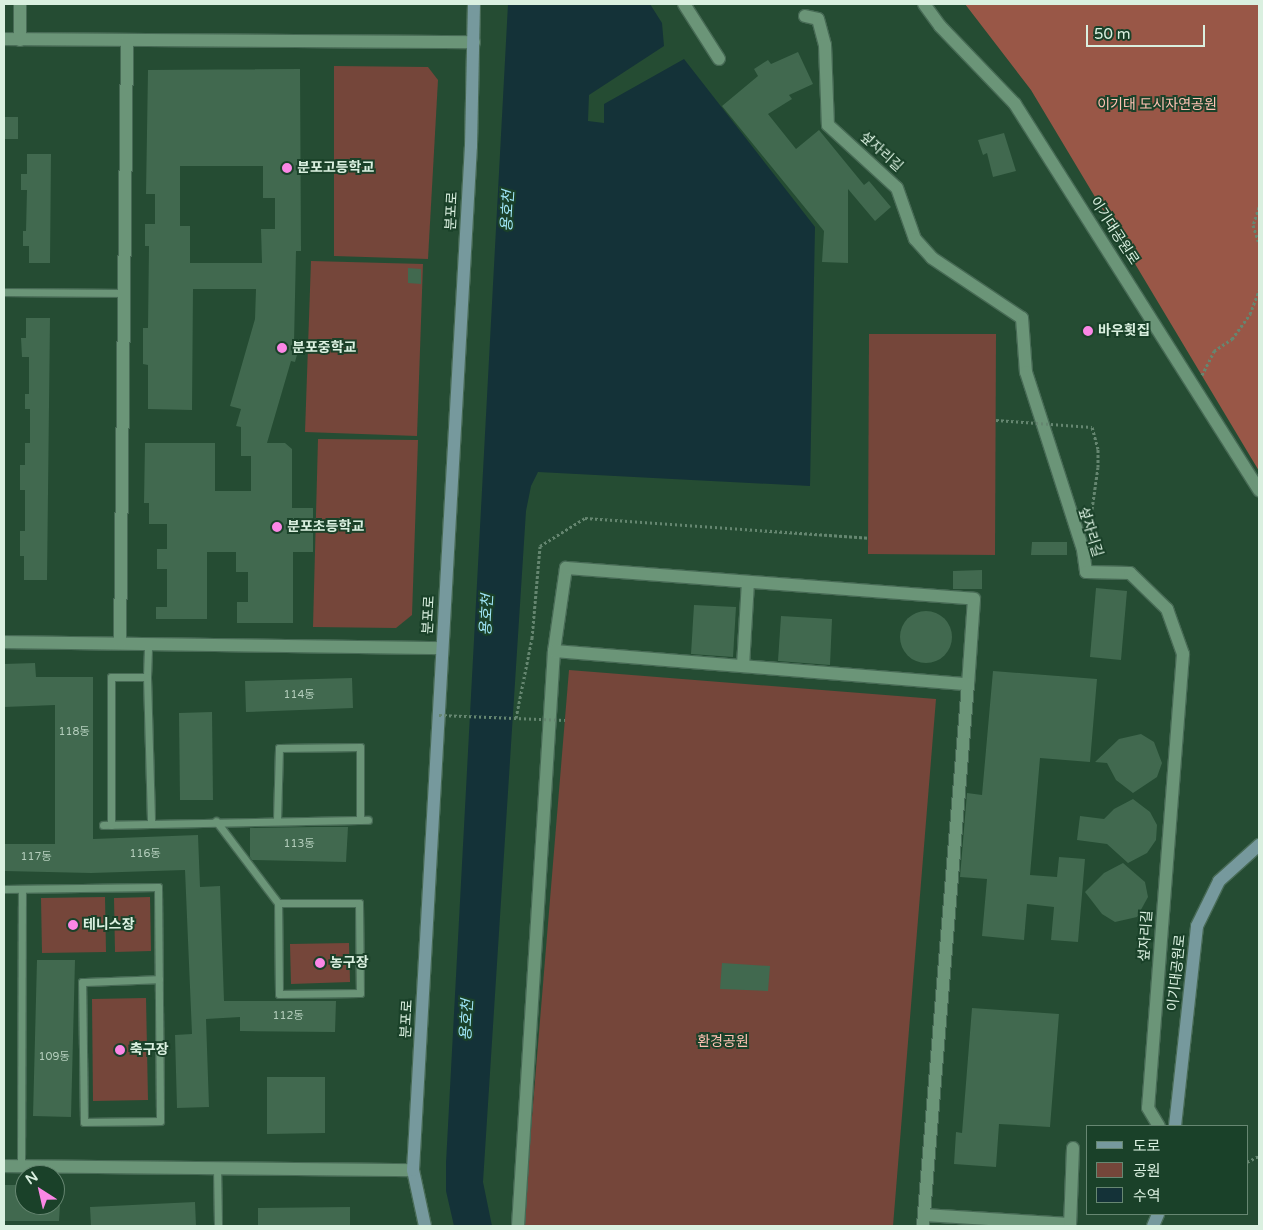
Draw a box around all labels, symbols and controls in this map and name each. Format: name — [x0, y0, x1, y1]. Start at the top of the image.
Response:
scale bar — [1088, 15, 1207, 47]
text: 50 m — [1094, 25, 1131, 43]
park label: 이기대 도시자연공원 — [1097, 97, 1217, 113]
street label: 섶자리길 — [856, 129, 906, 175]
place label: 분포고등학교 — [297, 160, 374, 176]
marker: 분포고등학교 — [281, 162, 293, 174]
water label: 용호천 — [498, 190, 518, 232]
street label: 분포로 — [443, 191, 461, 231]
street label: 이기대공원로 — [1086, 194, 1142, 268]
place label: 바우횟집 — [1098, 323, 1150, 339]
marker: 바우횟집 — [1082, 325, 1094, 337]
place label: 분포중학교 — [292, 340, 356, 356]
marker: 분포중학교 — [276, 342, 288, 354]
street label: 섶자리길 — [1074, 505, 1106, 559]
place label: 분포초등학교 — [287, 519, 364, 535]
marker: 분포초등학교 — [271, 521, 283, 533]
water label: 용호천 — [477, 594, 497, 636]
street label: 분포로 — [420, 595, 438, 635]
house number: 114동 — [284, 688, 314, 702]
house number: 118동 — [59, 725, 89, 739]
house number: 113동 — [284, 837, 314, 851]
house number: 116동 — [130, 847, 160, 861]
house number: 117동 — [21, 850, 51, 864]
street label: 섶자리길 — [1136, 910, 1156, 962]
place label: 테니스장 — [83, 917, 135, 933]
marker: 테니스장 — [67, 919, 79, 931]
street label: 이기대공원로 — [1165, 934, 1189, 1012]
place label: 농구장 — [330, 955, 369, 971]
marker: 농구장 — [314, 957, 326, 969]
street label: 분포로 — [398, 999, 416, 1039]
water label: 용호천 — [457, 999, 477, 1041]
house number: 112동 — [273, 1009, 303, 1023]
park label: 환경공원 — [697, 1034, 749, 1050]
place label: 축구장 — [130, 1042, 169, 1058]
marker: 축구장 — [114, 1044, 126, 1056]
house number: 109동 — [39, 1050, 69, 1064]
legend — [1086, 1125, 1248, 1215]
text: 도로 — [1133, 1137, 1161, 1155]
text: 공원 — [1133, 1162, 1161, 1180]
north arrow — [15, 1165, 65, 1215]
text: N — [22, 1168, 41, 1188]
text: 수역 — [1133, 1187, 1161, 1205]

